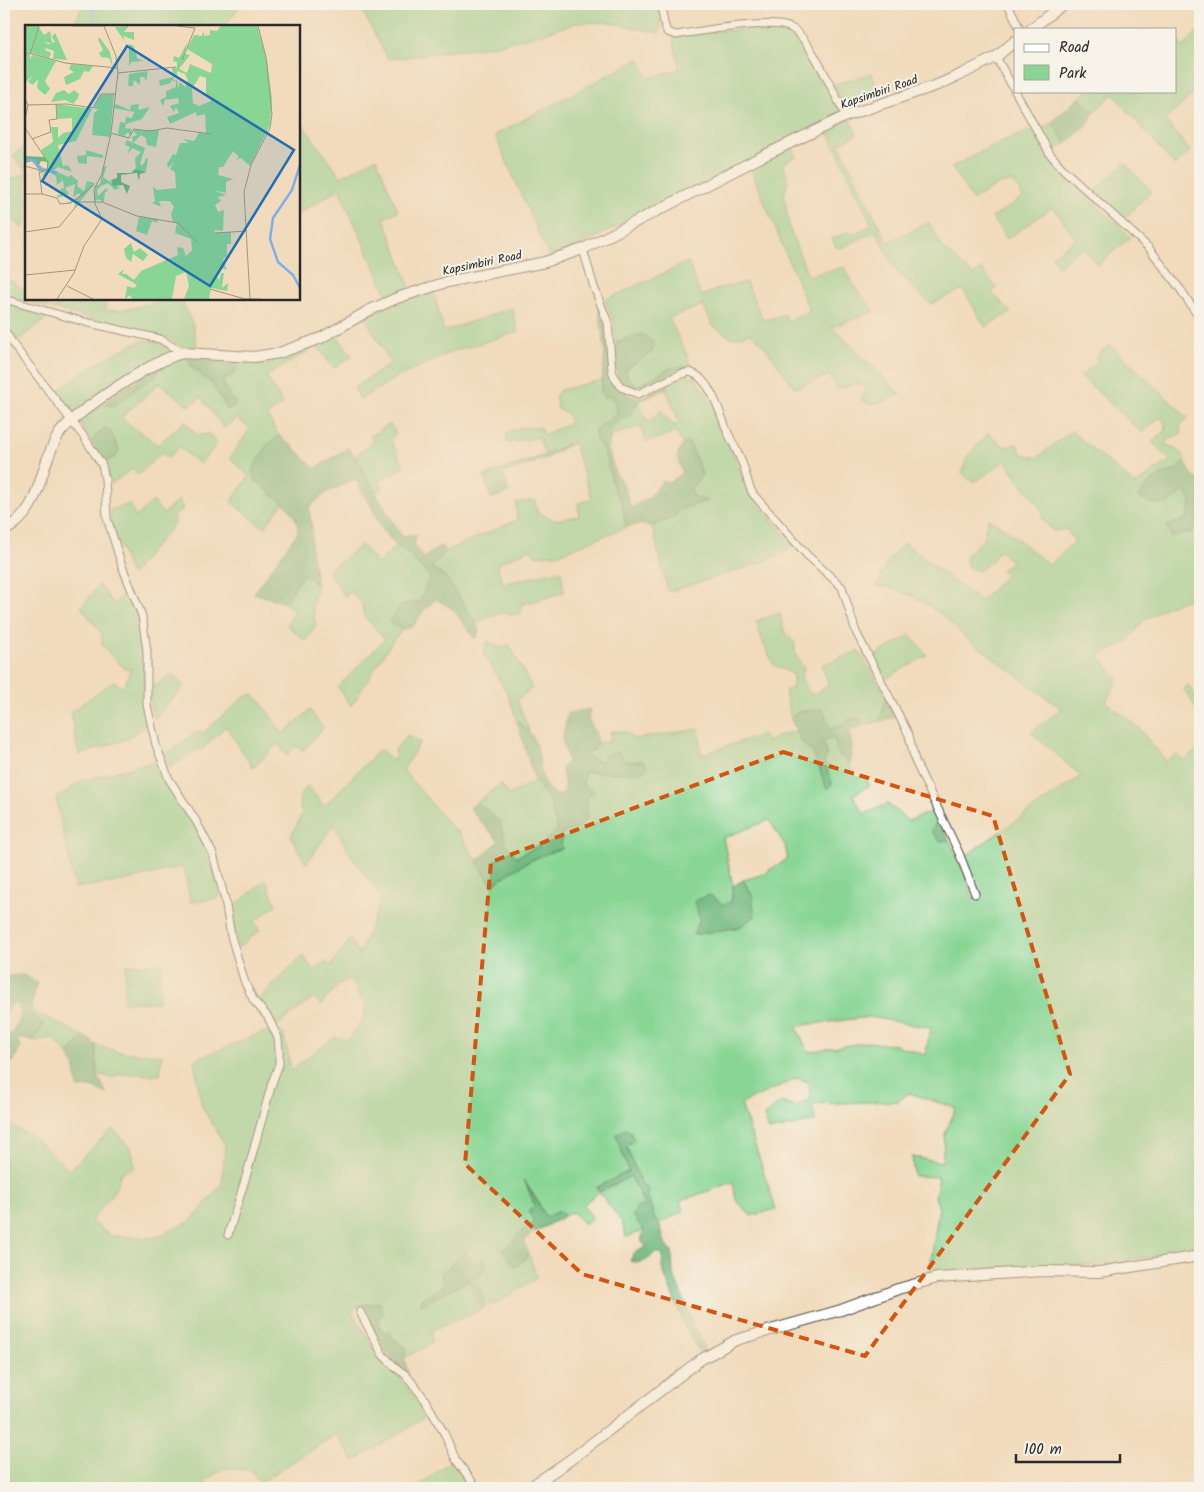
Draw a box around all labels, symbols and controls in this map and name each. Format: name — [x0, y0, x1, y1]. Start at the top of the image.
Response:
inset map — [25, 25, 300, 300]
legend — [1014, 28, 1176, 92]
text: Road — [1059, 36, 1090, 60]
text: Park — [1059, 62, 1087, 86]
street label: Kapsimbiri Road — [838, 70, 921, 115]
street label: Kapsimbiri Road — [441, 246, 525, 281]
scale bar — [1016, 1432, 1120, 1464]
text: 100 m — [1024, 1438, 1062, 1462]

